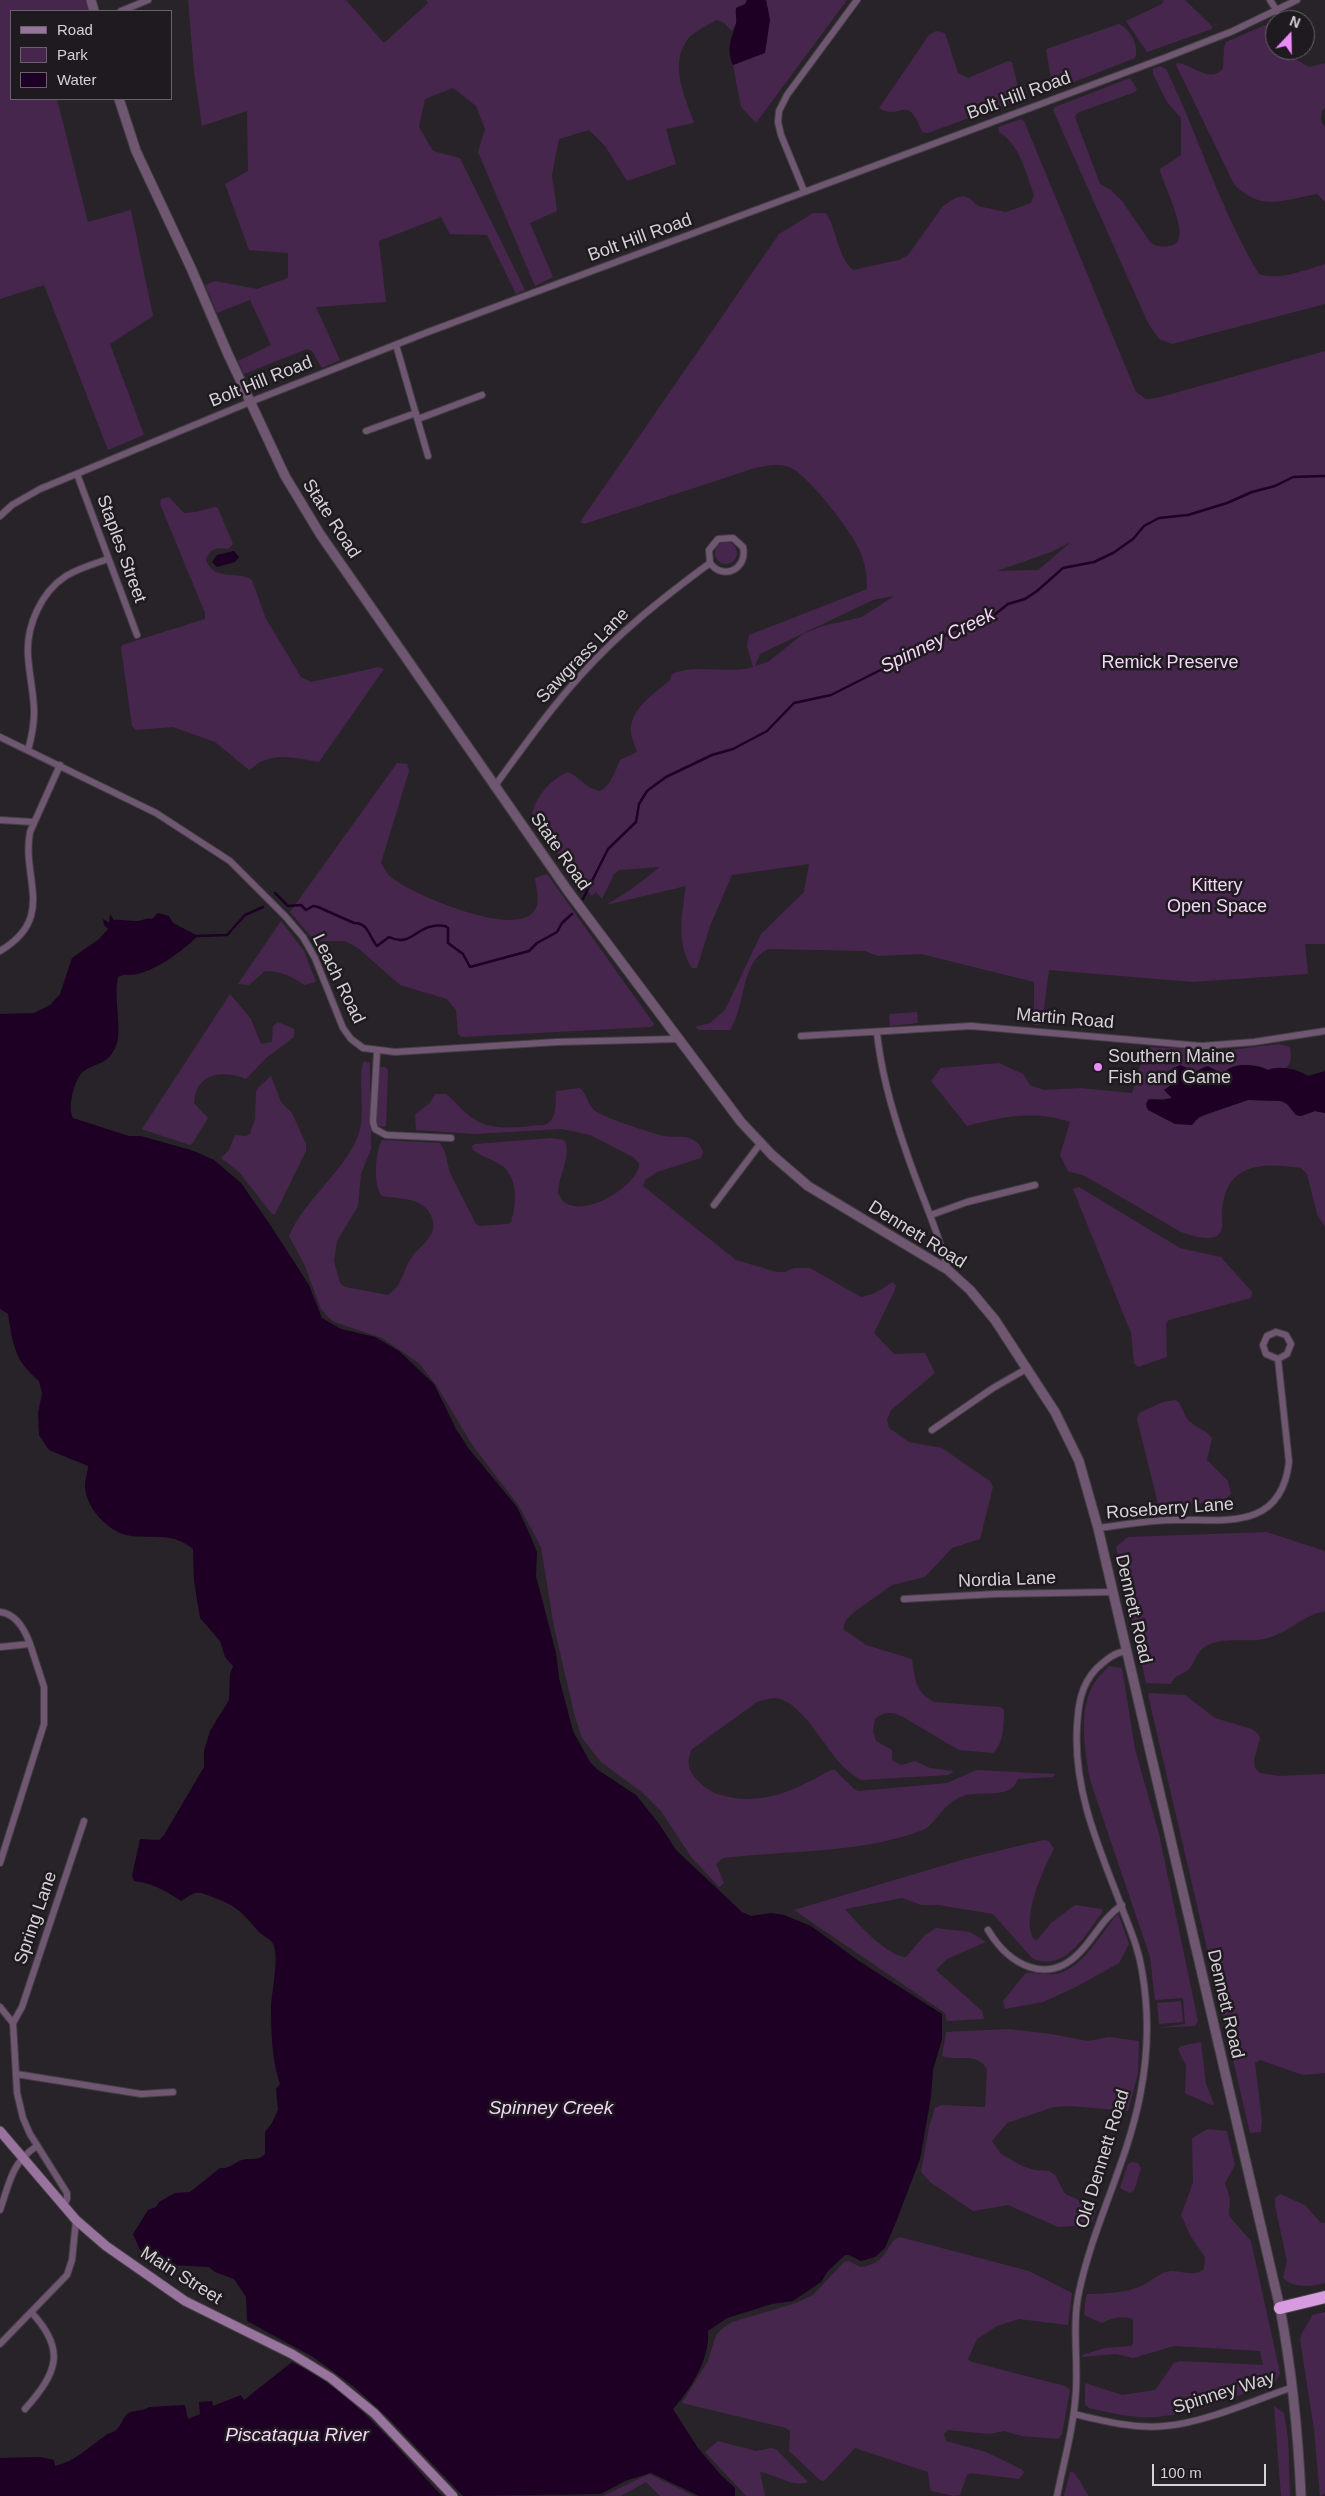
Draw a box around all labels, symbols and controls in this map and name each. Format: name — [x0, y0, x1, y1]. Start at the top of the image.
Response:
legend — [10, 10, 172, 100]
north arrow — [1265, 10, 1315, 60]
text: N — [1287, 13, 1303, 31]
text: Road — [57, 21, 93, 38]
text: Park — [57, 46, 88, 63]
street label: Bolt Hill Road — [964, 67, 1074, 125]
text: Water — [57, 71, 96, 88]
street label: Bolt Hill Road — [585, 209, 695, 267]
street label: Bolt Hill Road — [206, 352, 316, 412]
street label: State Road — [297, 475, 365, 563]
street label: Staples Street — [92, 492, 150, 606]
water label: Spinney Creek — [877, 603, 999, 679]
street label: Sawgrass Lane — [532, 604, 634, 708]
park label: Remick Preserve — [1101, 652, 1239, 674]
street label: State Road — [525, 809, 595, 895]
park label: Kittery Open Space — [1167, 875, 1267, 918]
street label: Leach Road — [307, 931, 369, 1027]
street label: Martin Road — [1015, 1004, 1115, 1034]
place label: Southern Maine Fish and Game — [1108, 1046, 1235, 1088]
marker: Southern Maine Fish and Game — [1092, 1061, 1104, 1073]
street label: Dennett Road — [864, 1196, 970, 1274]
street label: Roseberry Lane — [1105, 1494, 1235, 1524]
street label: Dennett Road — [1110, 1552, 1156, 1666]
street label: Nordia Lane — [958, 1567, 1056, 1593]
street label: Spring Lane — [10, 1869, 62, 1967]
street label: Dennett Road — [1202, 1947, 1248, 2061]
street label: Old Dennett Road — [1072, 2087, 1134, 2231]
water label: Spinney Creek — [489, 2098, 613, 2120]
street label: Main Street — [136, 2242, 226, 2310]
street label: Spinney Way — [1170, 2367, 1278, 2419]
water label: Piscataqua River — [225, 2425, 369, 2447]
scale bar — [1155, 2454, 1269, 2486]
text: 100 m — [1160, 2464, 1202, 2481]

